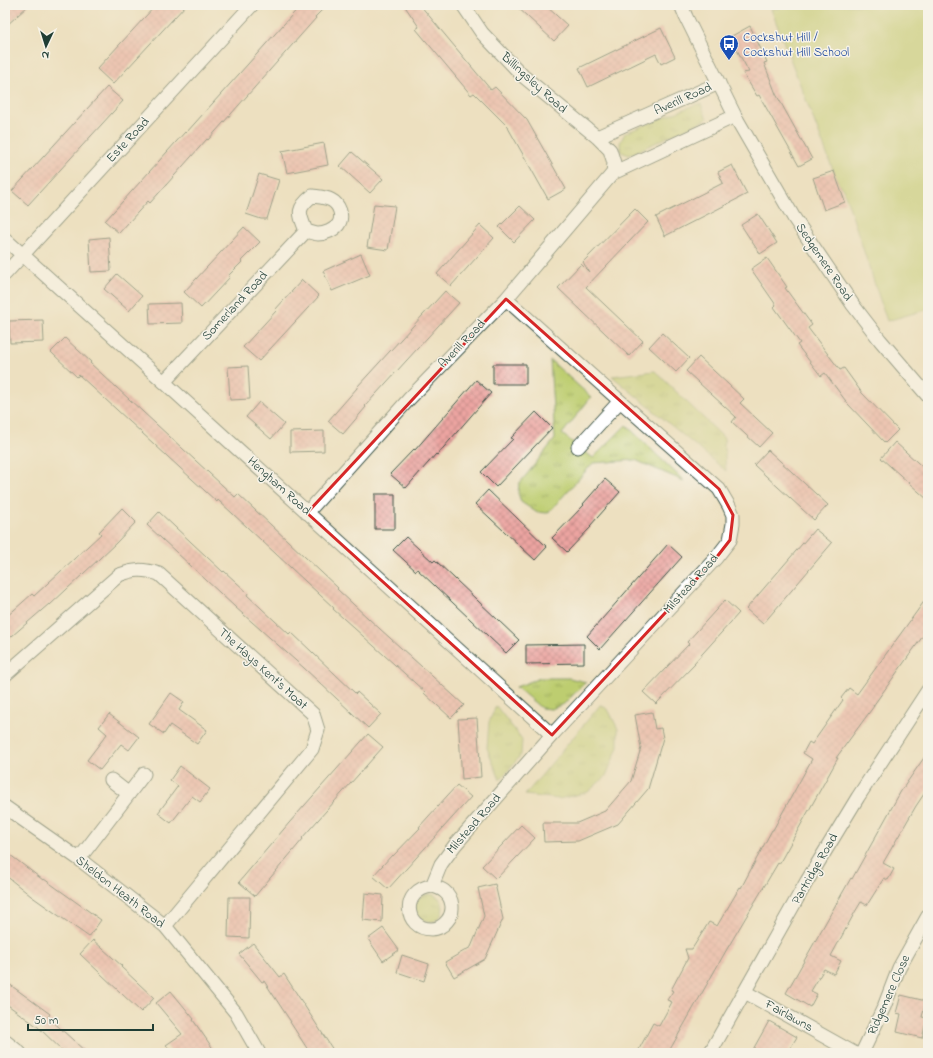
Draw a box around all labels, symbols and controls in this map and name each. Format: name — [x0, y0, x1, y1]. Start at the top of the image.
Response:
north arrow — [26, 26, 66, 66]
place label: Cockshut Hill / Cockshut Hill School — [743, 28, 849, 62]
bus stop icon: Cockshut Hill / Cockshut Hill School — [718, 33, 740, 61]
text: N — [41, 47, 50, 63]
street label: Billingsley Road — [495, 47, 572, 119]
street label: Averill Road — [651, 78, 716, 120]
street label: Este Road — [102, 112, 155, 167]
street label: Sedgemere Road — [790, 219, 858, 306]
street label: Somerland Road — [198, 266, 273, 345]
street label: Averill Road — [434, 315, 491, 373]
street label: Hengham Road — [242, 452, 316, 521]
street label: Milstead Road — [659, 549, 724, 618]
street label: The Hays Kent's Moat — [213, 624, 312, 716]
street label: Milstead Road — [442, 789, 506, 859]
street label: Partridge Road — [787, 829, 844, 908]
street label: Sheldon Heath Road — [71, 851, 169, 933]
street label: Ridgemere Close — [863, 952, 916, 1039]
street label: Fairlawns — [761, 994, 817, 1037]
scale bar — [28, 1006, 153, 1032]
text: 50 m — [34, 1012, 58, 1030]

